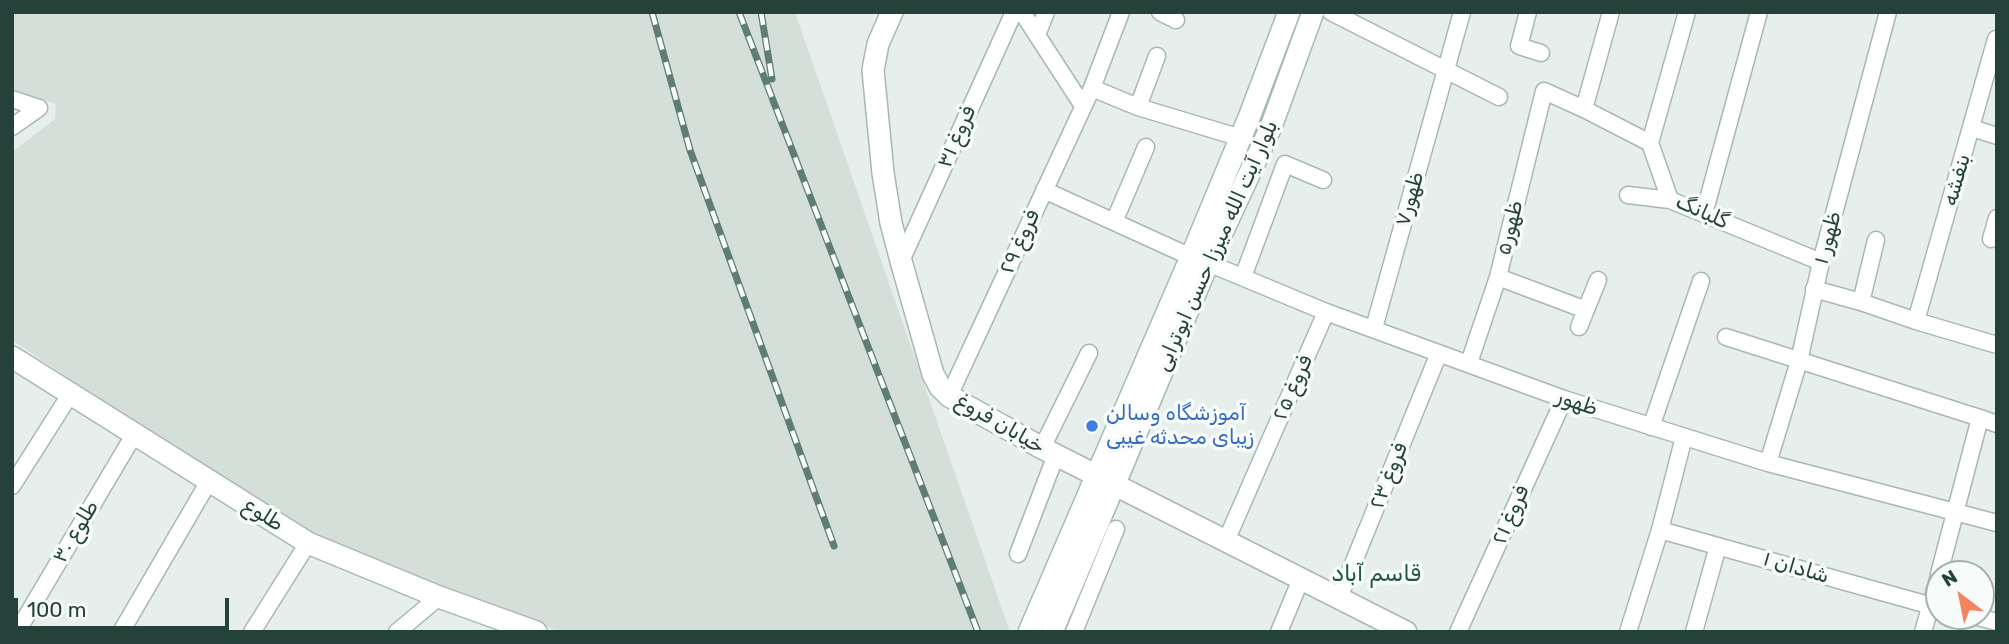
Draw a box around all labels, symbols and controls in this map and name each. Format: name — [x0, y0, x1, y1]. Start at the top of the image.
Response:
street label: فروغ ۳۱ — [932, 102, 982, 172]
street label: بلوار آیت الله میرزا حسن ابوترابی — [1150, 117, 1284, 375]
street label: بنفشه — [1938, 151, 1976, 209]
street label: ظهور۷ — [1390, 169, 1430, 229]
street label: گلبانگ — [1672, 189, 1732, 235]
street label: ظهور۵ — [1491, 198, 1529, 258]
street label: فروغ ۲۹ — [994, 206, 1046, 278]
street label: ظهور ۱ — [1809, 209, 1847, 267]
street label: فروغ ۲۵ — [1268, 351, 1318, 425]
street label: ظهور — [1553, 384, 1601, 422]
street label: خیابان فروغ — [951, 388, 1049, 460]
place label: آموزشگاه وسالن زیبای محدثه غیبی — [1106, 401, 1254, 451]
marker: آموزشگاه وسالن زیبای محدثه غیبی — [1084, 418, 1100, 434]
street label: فروغ ۲۳ — [1364, 439, 1414, 513]
street label: فروغ ۲۱ — [1487, 482, 1535, 548]
street label: طلوع — [238, 493, 288, 537]
street label: طلوع ۳۰ — [48, 496, 104, 568]
street label: شادان ۱ — [1760, 547, 1832, 589]
district label: قاسم آباد — [1331, 560, 1421, 588]
north arrow — [1925, 560, 1995, 630]
text: N — [1938, 565, 1962, 592]
scale bar — [18, 584, 233, 628]
text: 100 m — [27, 597, 86, 622]

